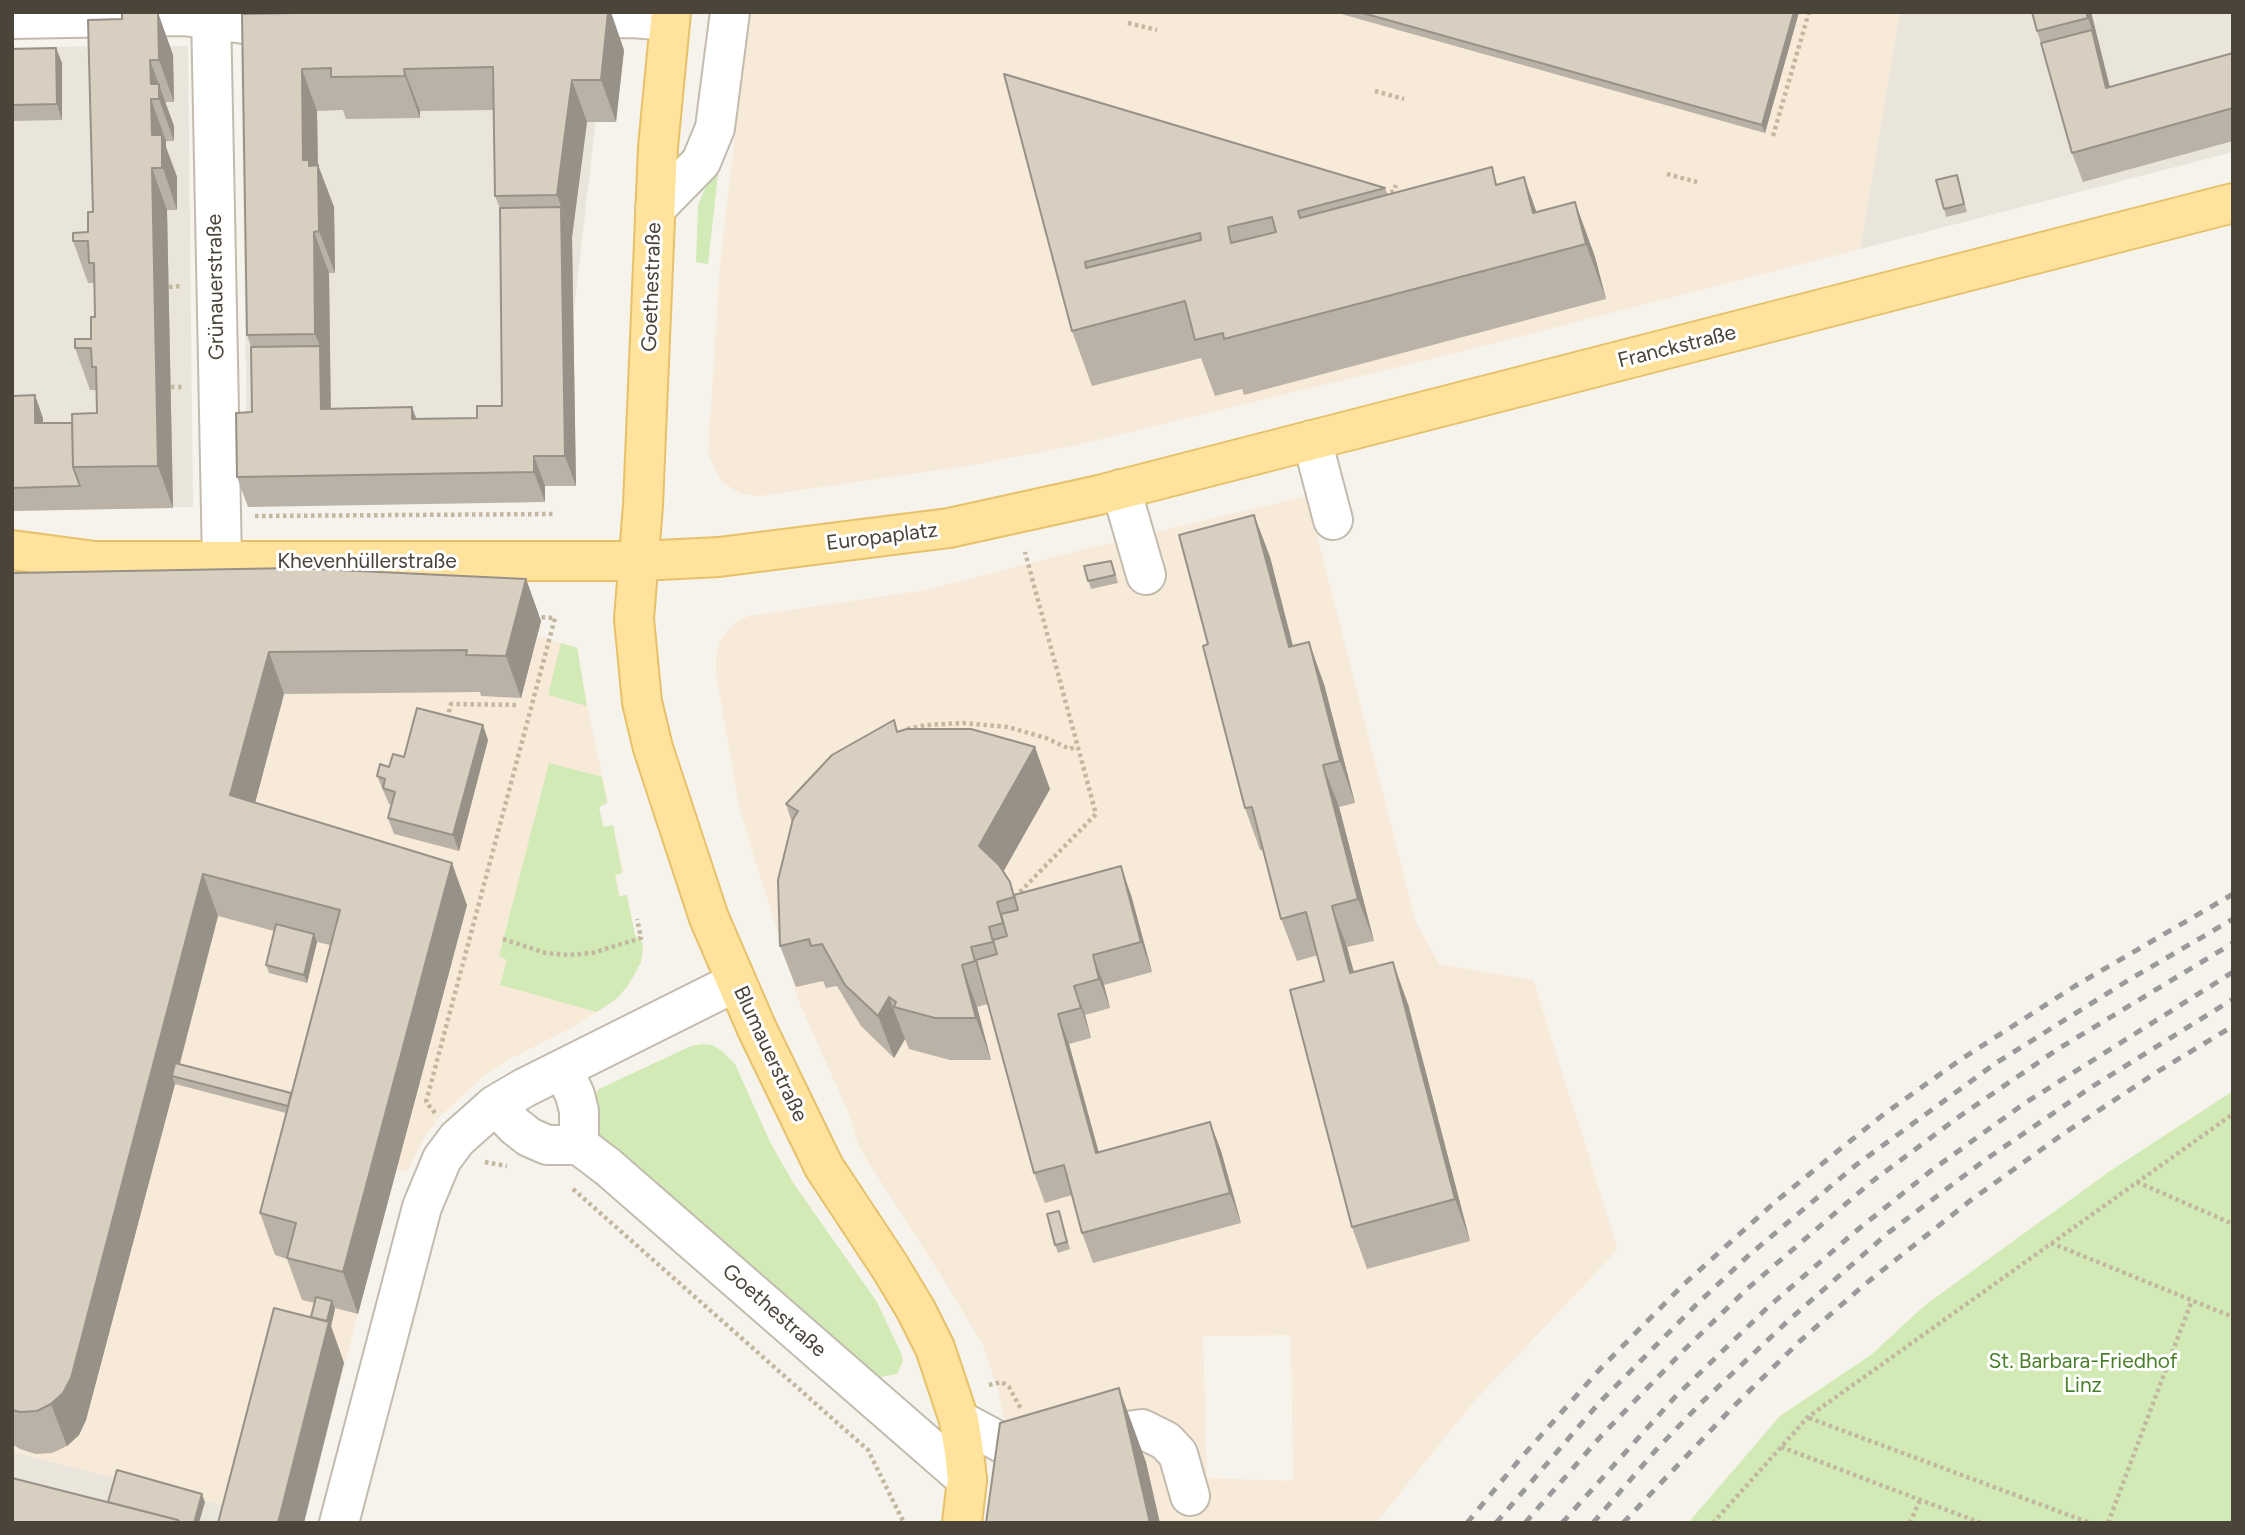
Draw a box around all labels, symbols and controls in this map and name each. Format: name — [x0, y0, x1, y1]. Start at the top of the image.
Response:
street label: Grünauerstraße — [202, 214, 230, 360]
street label: Goethestraße — [637, 222, 667, 352]
street label: Franckstraße — [1615, 320, 1739, 374]
street label: Europaplatz — [825, 518, 939, 556]
street label: Khevenhüllerstraße — [277, 549, 457, 575]
street label: Blumauerstraße — [728, 982, 812, 1126]
street label: Goethestraße — [717, 1259, 831, 1363]
park label: St. Barbara-Friedhof Linz — [1988, 1349, 2178, 1399]

